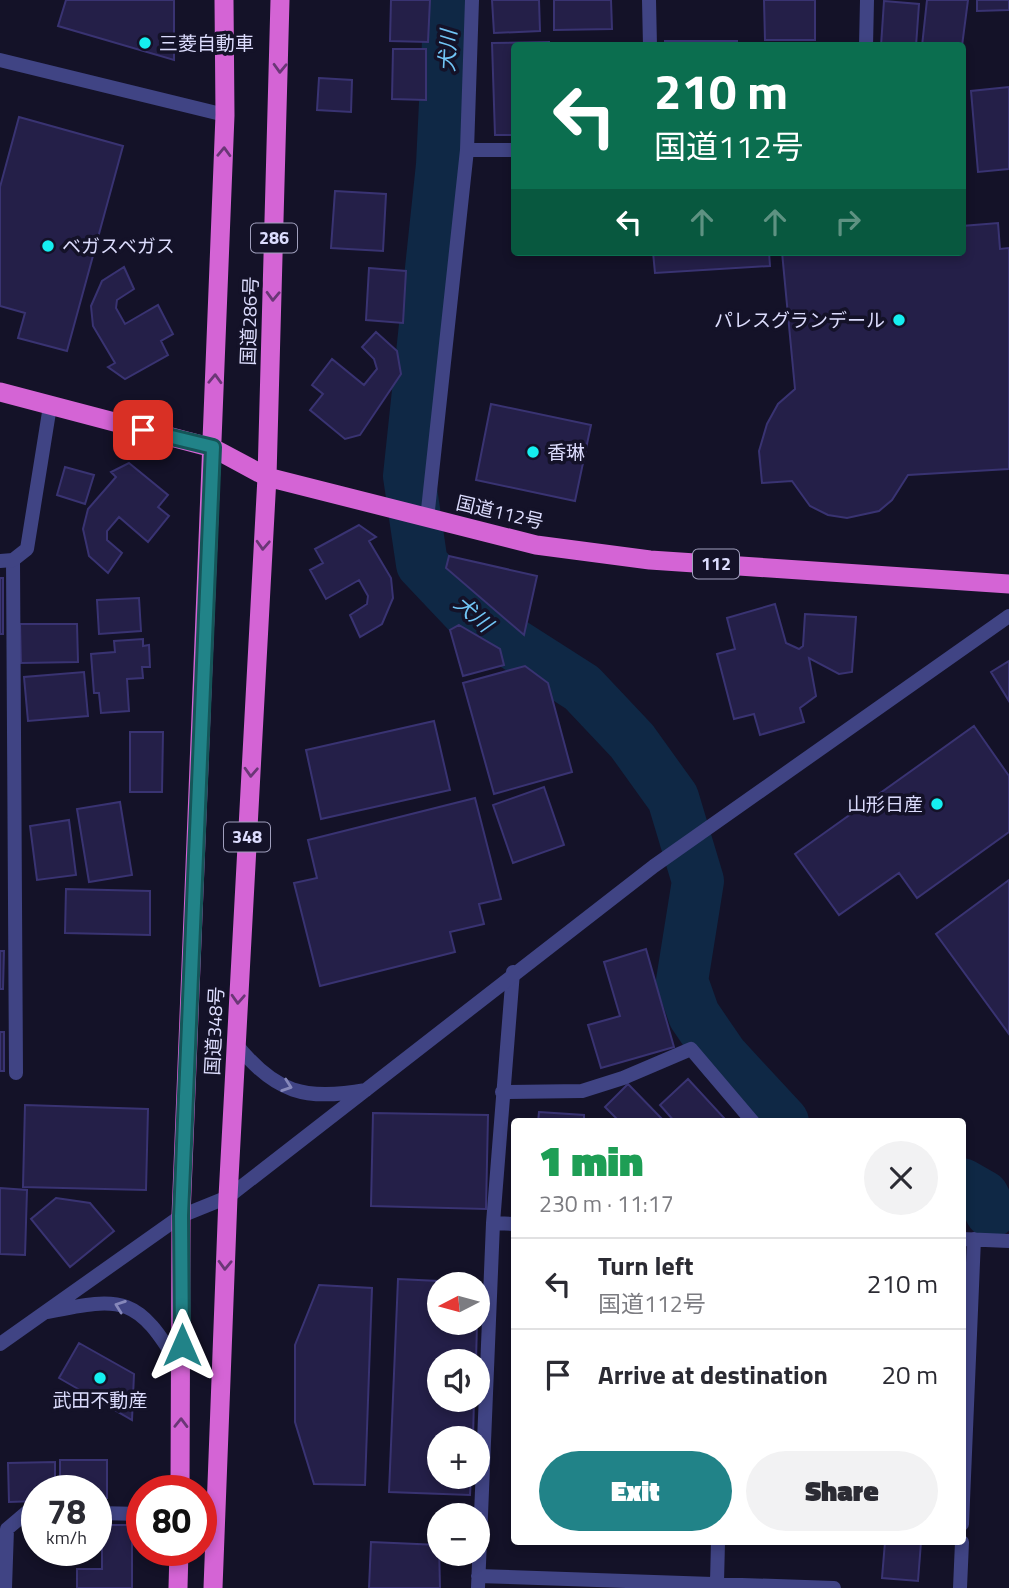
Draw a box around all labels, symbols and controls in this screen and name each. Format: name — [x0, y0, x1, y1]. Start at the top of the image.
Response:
water label: 犬川 — [430, 27, 464, 73]
place label: 三菱自動車 — [159, 28, 254, 57]
marker: 三菱自動車 — [137, 35, 153, 51]
text: 210 m — [654, 53, 788, 128]
one-way arrow — [272, 63, 288, 74]
icon: left — [539, 70, 630, 161]
text: 国道112号 — [654, 122, 804, 170]
one-way arrow — [216, 146, 231, 157]
icon: left — [610, 203, 648, 241]
icon: ahead — [683, 203, 721, 241]
icon: ahead — [756, 203, 794, 241]
icon: right — [829, 203, 867, 241]
road number: 286 — [251, 224, 297, 252]
place label: ベガスベガス — [62, 231, 175, 260]
marker: ベガスベガス — [40, 238, 56, 254]
street label: 国道286号 — [232, 276, 265, 366]
one-way arrow — [265, 290, 280, 301]
place label: パレスグランデール — [714, 305, 885, 334]
marker: パレスグランデール — [891, 312, 907, 328]
one-way arrow — [208, 374, 223, 385]
pin — [113, 400, 173, 460]
icon: arrive — [124, 411, 162, 449]
place label: 香琳 — [547, 437, 585, 466]
marker: 香琳 — [525, 444, 541, 460]
street label: 国道112号 — [454, 487, 547, 536]
one-way arrow — [256, 539, 271, 550]
road number: 112 — [693, 550, 739, 578]
water label: 犬川 — [447, 587, 502, 640]
one-way arrow — [243, 767, 258, 778]
place label: 山形日産 — [847, 789, 923, 818]
marker: 山形日産 — [929, 796, 945, 812]
road number: 348 — [224, 822, 270, 852]
street label: 国道348号 — [197, 986, 230, 1076]
one-way arrow — [231, 994, 246, 1005]
one-way arrow — [281, 1078, 293, 1092]
text: 1 min — [539, 1128, 643, 1192]
button: close — [864, 1141, 938, 1215]
text: 230 m · 11:17 — [539, 1186, 674, 1221]
text: Turn left — [598, 1246, 693, 1285]
one-way arrow — [218, 1260, 233, 1271]
text: 210 m — [867, 1264, 938, 1303]
icon: left — [539, 1265, 577, 1303]
north arrow — [427, 1272, 490, 1335]
map controls — [427, 1272, 490, 1566]
text: 国道112号 — [598, 1286, 706, 1321]
one-way arrow — [114, 1300, 126, 1314]
position arrow — [145, 1308, 219, 1382]
button: sound — [427, 1349, 490, 1412]
text: Arrive at destination — [598, 1355, 828, 1394]
text: 20 m — [881, 1355, 938, 1394]
icon: arrive — [539, 1356, 577, 1394]
marker: 武田不動産 — [92, 1370, 108, 1386]
place label: 武田不動産 — [52, 1385, 148, 1414]
one-way arrow — [173, 1417, 189, 1428]
button: + — [427, 1426, 490, 1489]
button: Exit — [539, 1451, 732, 1531]
button: Share — [746, 1451, 938, 1531]
speed limit sign: 80 — [126, 1475, 217, 1566]
text: 78 — [47, 1484, 86, 1538]
button: − — [427, 1503, 490, 1566]
text: km/h — [46, 1524, 87, 1551]

